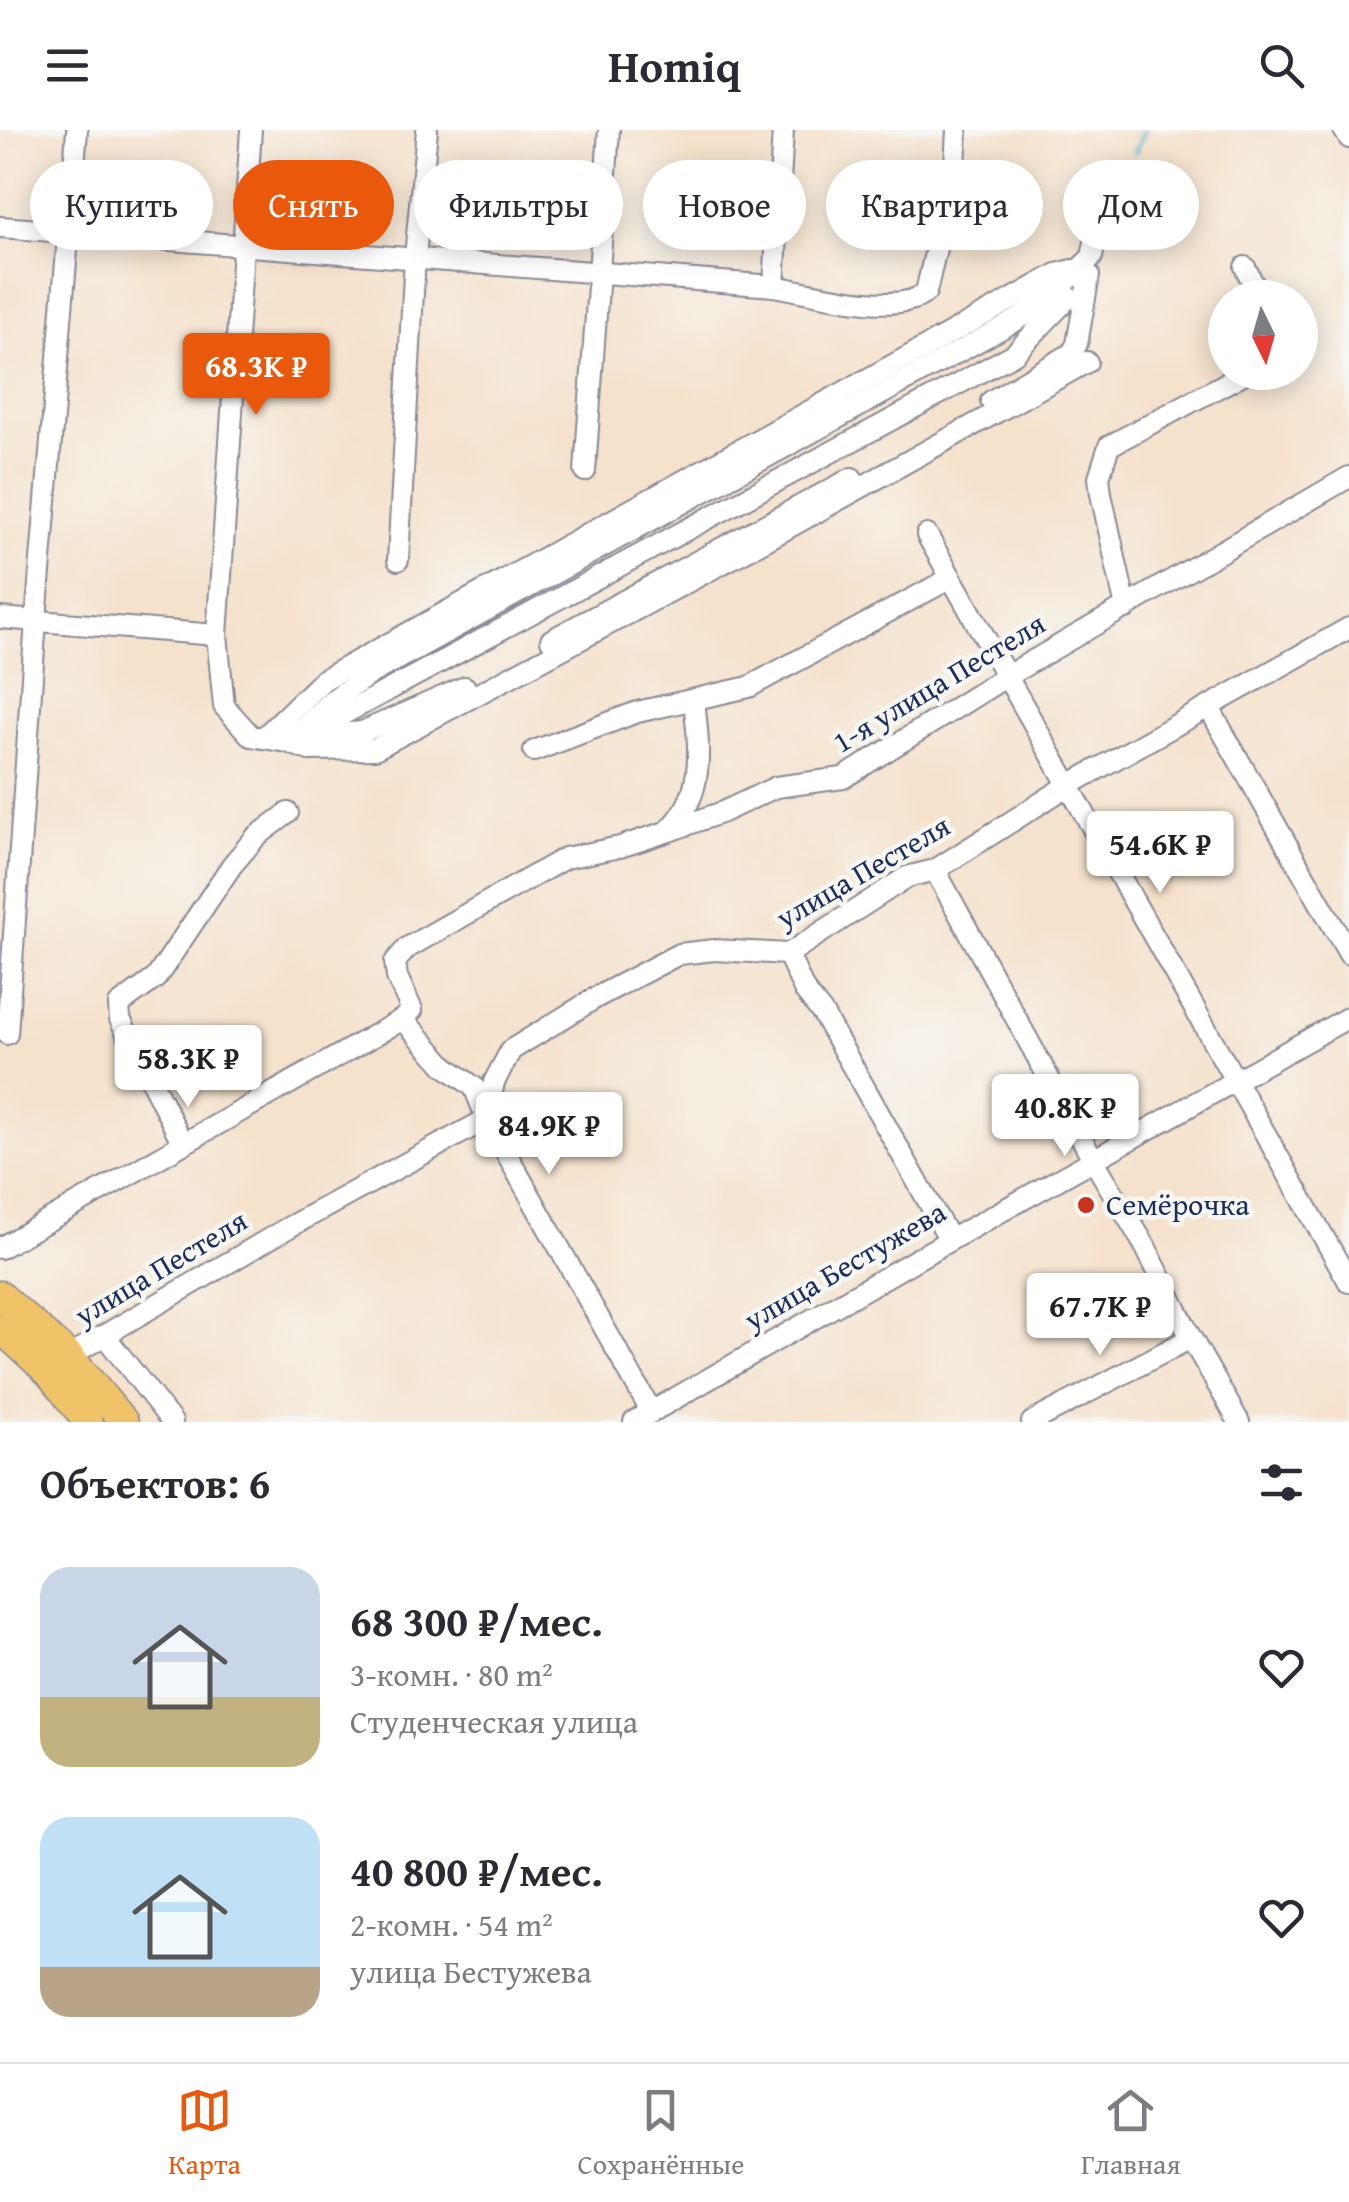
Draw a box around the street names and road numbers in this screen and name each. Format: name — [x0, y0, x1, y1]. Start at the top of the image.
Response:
street label: 1-я улица Пестеля — [824, 601, 1053, 763]
street label: улица Пестеля — [766, 803, 958, 939]
street label: улица Бестужева — [734, 1189, 954, 1341]
street label: улица Пестеля — [65, 1198, 255, 1337]

